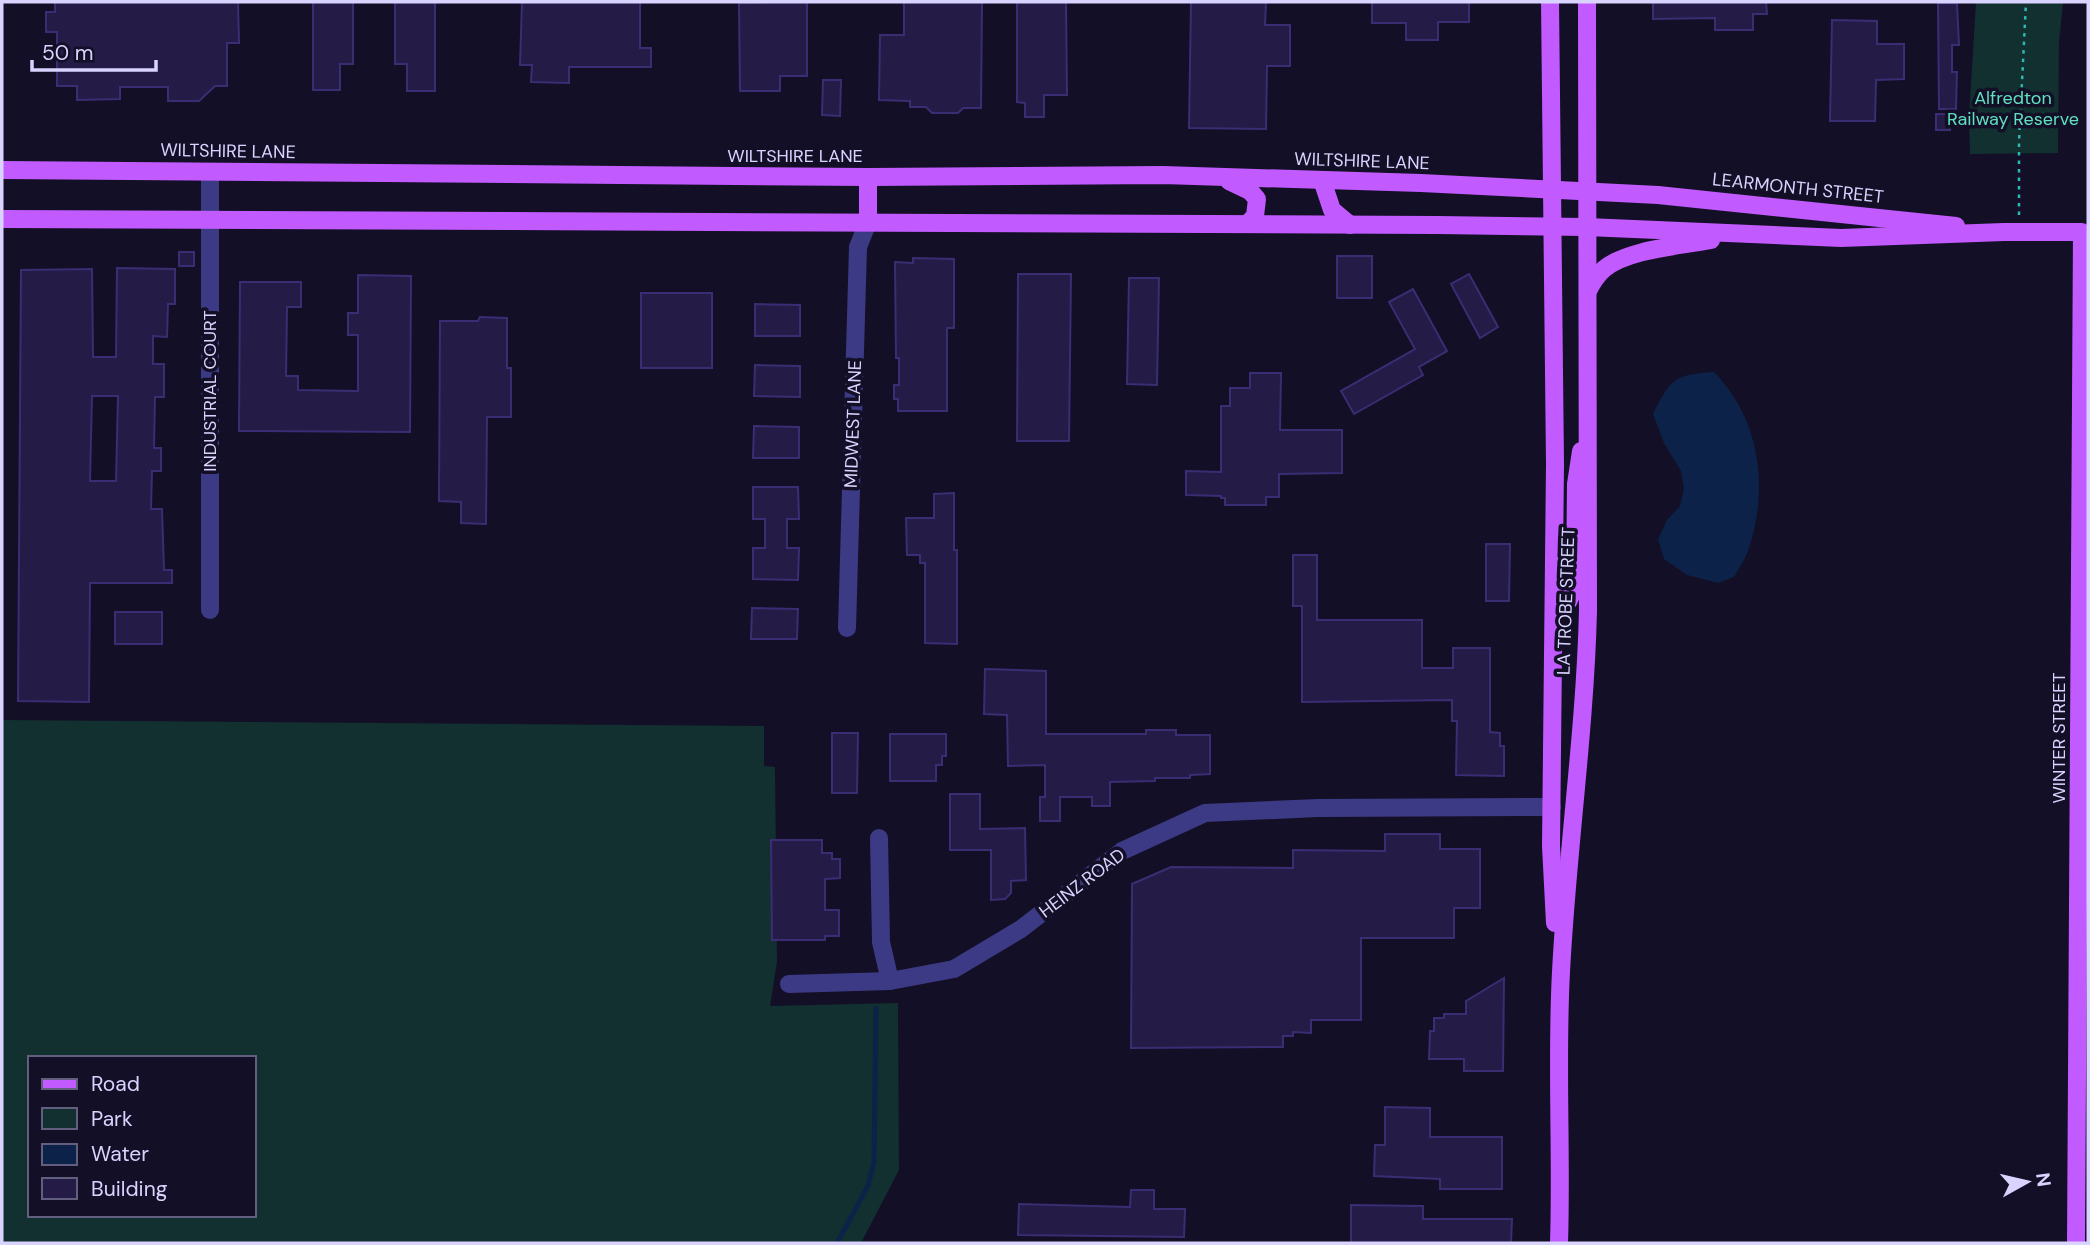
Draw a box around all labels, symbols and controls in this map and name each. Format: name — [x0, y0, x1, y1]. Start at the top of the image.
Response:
scale bar — [32, 28, 156, 72]
text: 50 m — [42, 39, 93, 67]
park label: Alfredton Railway Reserve — [1947, 86, 2079, 131]
street label: WILTSHIRE LANE — [160, 138, 296, 164]
street label: WILTSHIRE LANE — [727, 144, 863, 168]
street label: WILTSHIRE LANE — [1294, 147, 1430, 175]
street label: LEARMONTH STREET — [1711, 167, 1885, 209]
street label: INDUSTRIAL COURT — [198, 310, 222, 472]
street label: MIDWEST LANE — [839, 360, 867, 488]
street label: LA TROBE STREET — [1551, 527, 1581, 675]
street label: WINTER STREET — [2047, 672, 2071, 804]
street label: HEINZ ROAD — [1034, 843, 1130, 923]
legend — [28, 1056, 256, 1217]
text: Road — [91, 1070, 140, 1098]
text: Park — [91, 1105, 133, 1133]
text: Water — [91, 1140, 149, 1168]
north arrow — [1992, 1147, 2062, 1217]
text: N — [2030, 1171, 2057, 1188]
text: Building — [91, 1175, 168, 1203]

